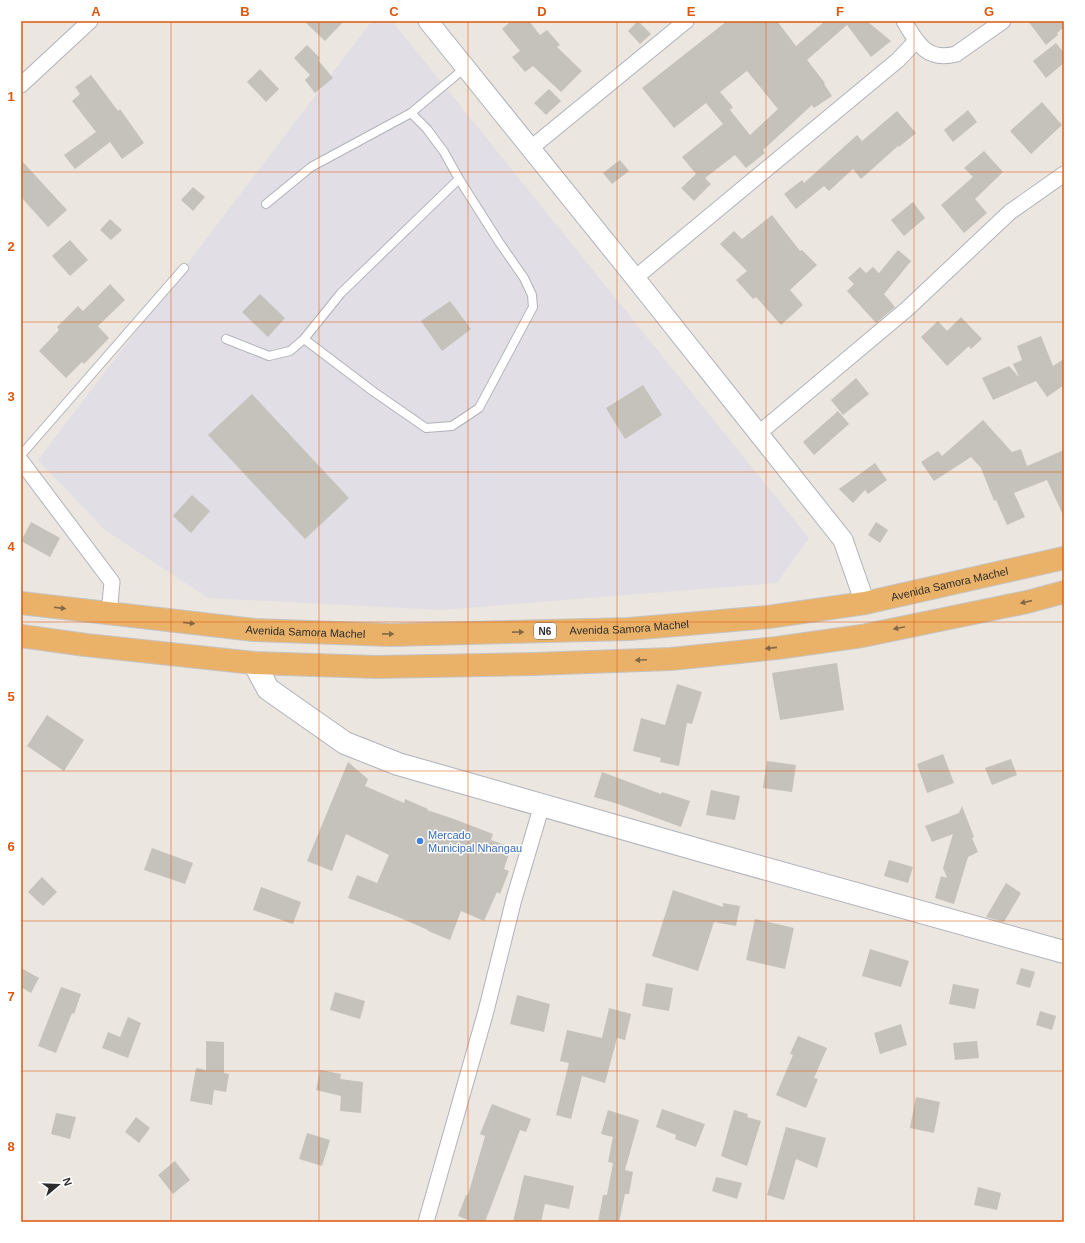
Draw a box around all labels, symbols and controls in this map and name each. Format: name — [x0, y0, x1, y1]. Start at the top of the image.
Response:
text: A — [91, 4, 101, 19]
text: B — [240, 4, 250, 19]
text: C — [389, 4, 399, 19]
text: D — [537, 4, 547, 19]
text: E — [687, 4, 696, 19]
text: F — [836, 4, 844, 19]
text: G — [984, 4, 994, 19]
text: 1 — [7, 89, 15, 104]
text: 2 — [7, 239, 15, 254]
text: 3 — [7, 389, 15, 404]
text: 4 — [7, 539, 15, 554]
street label: Avenida Samora Machel — [890, 565, 1009, 603]
one-way arrow — [1020, 599, 1032, 605]
one-way arrow — [54, 605, 66, 612]
street label: Avenida Samora Machel — [569, 618, 689, 636]
one-way arrow — [183, 620, 195, 626]
street label: Avenida Samora Machel — [245, 623, 365, 640]
road number: N6 — [534, 623, 556, 639]
one-way arrow — [893, 626, 905, 632]
one-way arrow — [512, 628, 524, 635]
one-way arrow — [382, 631, 395, 637]
one-way arrow — [765, 645, 777, 652]
one-way arrow — [634, 657, 647, 663]
text: 5 — [7, 689, 15, 704]
place label: Mercado Municipal Nhangau — [428, 829, 522, 854]
marker: Mercado Municipal Nhangau — [415, 836, 425, 846]
text: 6 — [7, 839, 15, 854]
text: 7 — [7, 989, 15, 1004]
text: 8 — [7, 1139, 15, 1154]
north arrow — [38, 1165, 78, 1205]
text: N — [60, 1176, 74, 1188]

